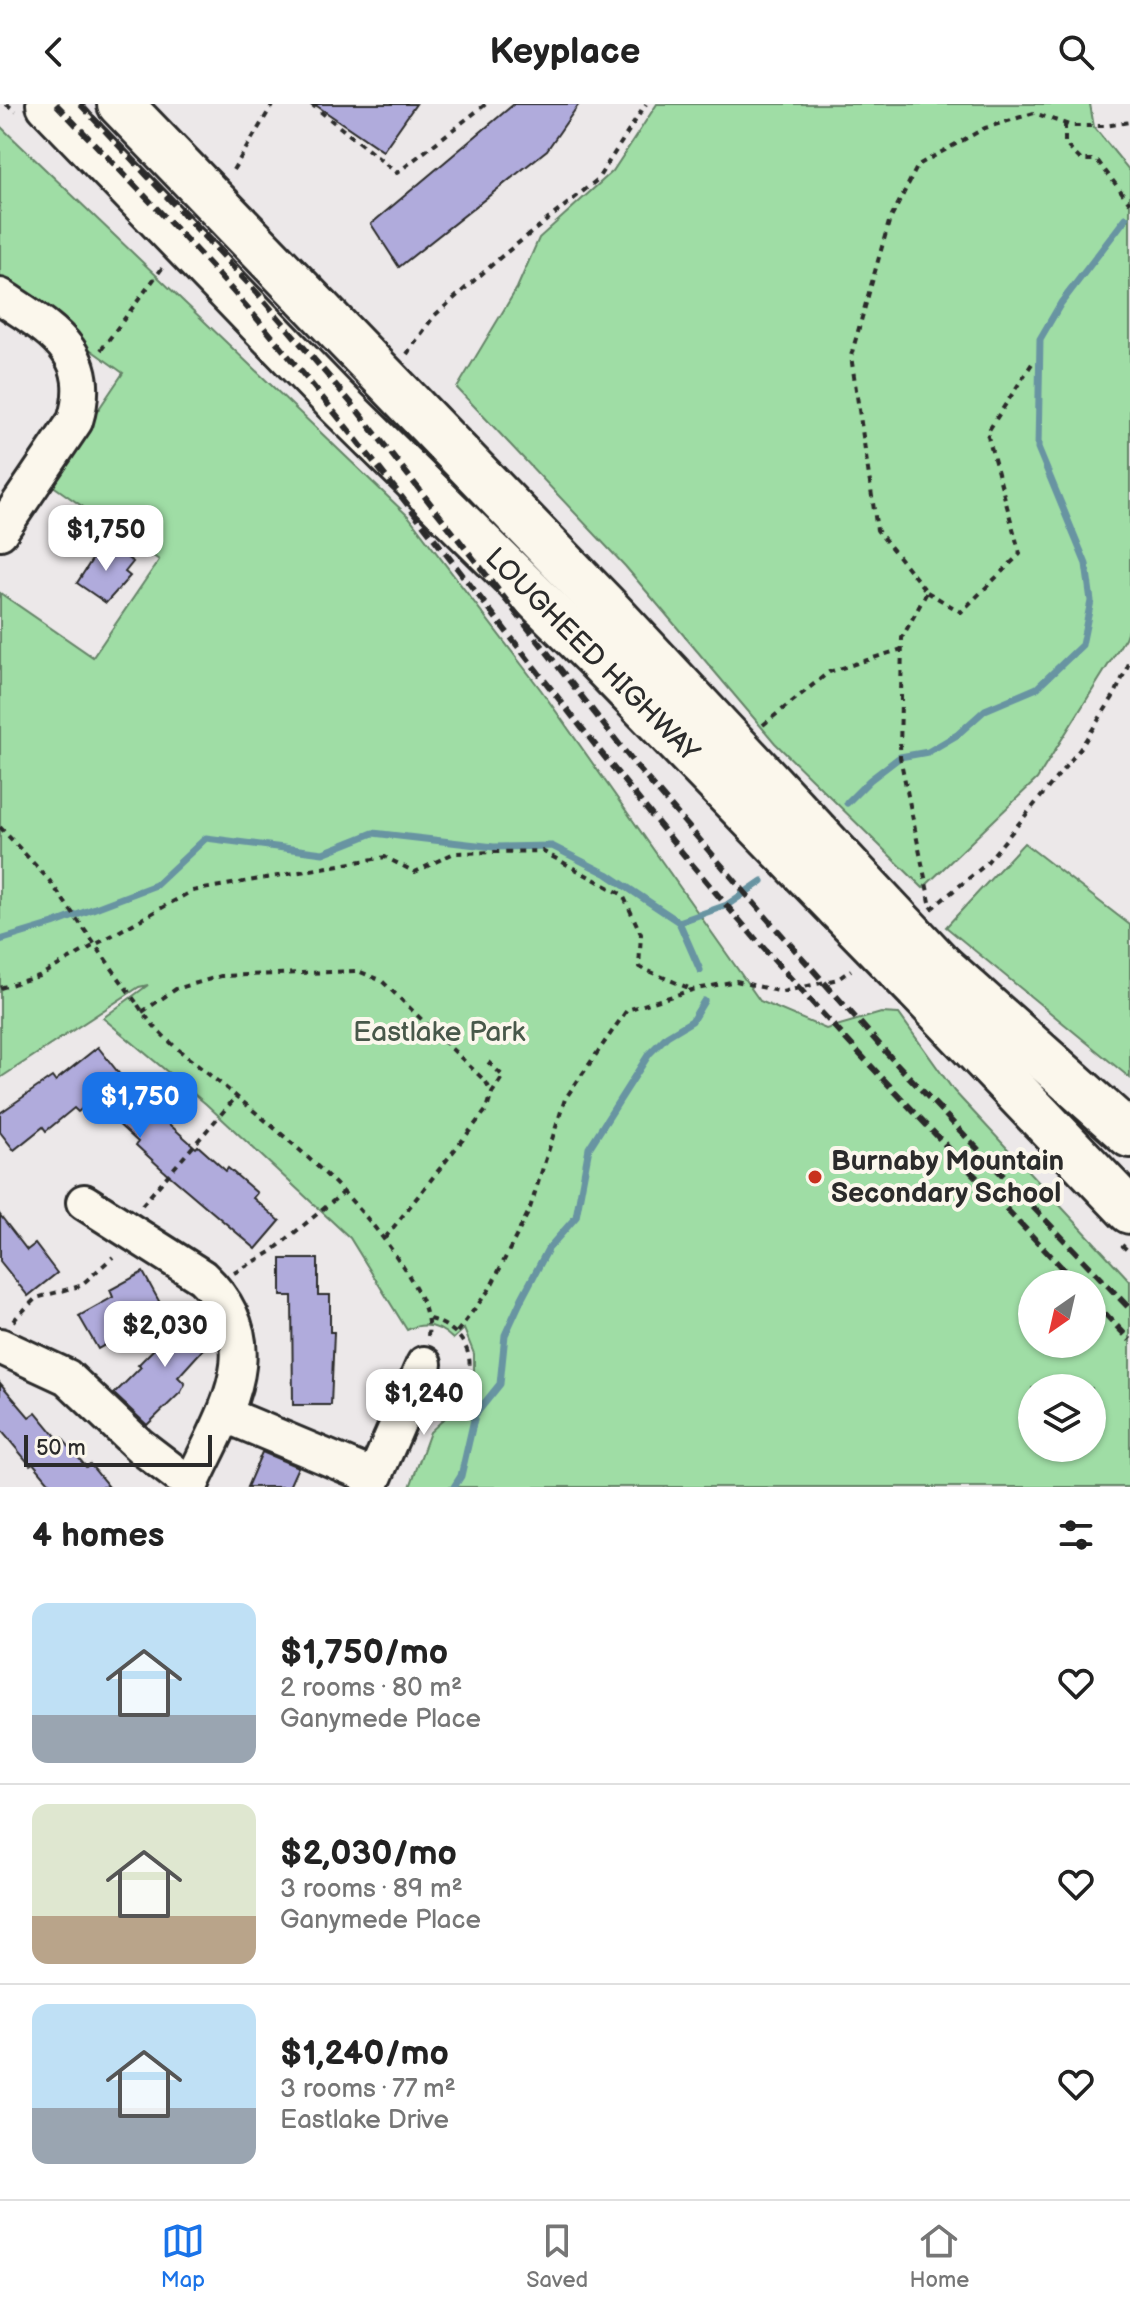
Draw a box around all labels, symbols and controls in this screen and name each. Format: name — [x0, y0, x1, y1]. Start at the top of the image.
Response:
icon: back — [32, 30, 76, 74]
icon: search — [1054, 30, 1098, 74]
text: Keyplace — [490, 31, 640, 74]
pin: $1,750 — [41, 505, 171, 573]
text: $1,750 — [66, 515, 146, 546]
street label: LOUGHEED HIGHWAY — [478, 541, 706, 769]
park label: Eastlake Park — [353, 1016, 525, 1049]
pin: $1,750 — [75, 1072, 205, 1140]
text: $1,750 — [100, 1082, 180, 1113]
place label: Burnaby Mountain Secondary School — [831, 1145, 1064, 1210]
marker: Burnaby Mountain Secondary School — [806, 1168, 824, 1186]
north arrow — [1018, 1270, 1106, 1358]
map controls — [1018, 1270, 1106, 1462]
pin: $2,030 — [100, 1301, 230, 1369]
text: $2,030 — [122, 1311, 208, 1342]
pin: $1,240 — [359, 1369, 489, 1437]
button: layers — [1018, 1374, 1106, 1462]
text: $1,240 — [384, 1379, 464, 1410]
scale bar — [24, 1431, 212, 1467]
text: 50 m — [36, 1435, 86, 1462]
icon: filters — [1054, 1513, 1098, 1557]
text: 4 homes — [32, 1515, 164, 1556]
text: $1,750/mo — [280, 1632, 448, 1673]
icon: home — [96, 1635, 192, 1731]
icon: heart — [1054, 1661, 1098, 1705]
text: 2 rooms · 80 m² — [280, 1673, 462, 1704]
text: Ganymede Place — [280, 1704, 481, 1735]
text: $2,030/mo — [280, 1833, 457, 1874]
icon: home — [96, 1836, 192, 1932]
icon: heart — [1054, 1862, 1098, 1906]
text: 3 rooms · 89 m² — [280, 1874, 463, 1905]
text: Ganymede Place — [280, 1905, 481, 1936]
text: $1,240/mo — [280, 2033, 449, 2074]
icon: home — [96, 2036, 192, 2132]
icon: heart — [1054, 2062, 1098, 2106]
text: 3 rooms · 77 m² — [280, 2074, 456, 2105]
text: Eastlake Drive — [280, 2105, 449, 2136]
tab: Map — [161, 2219, 205, 2294]
tab: Saved — [526, 2219, 588, 2294]
tab: Home — [909, 2219, 969, 2294]

